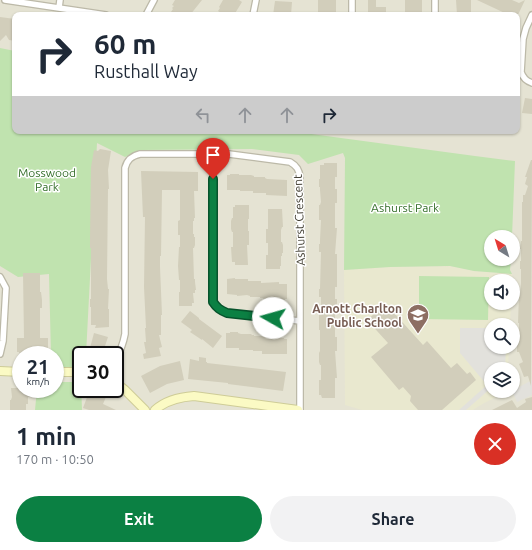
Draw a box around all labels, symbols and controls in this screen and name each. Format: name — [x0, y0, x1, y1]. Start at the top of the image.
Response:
icon: right — [28, 28, 80, 80]
text: 60 m — [94, 28, 156, 59]
text: Rusthall Way — [94, 61, 198, 81]
icon: left — [192, 104, 214, 126]
icon: ahead — [234, 104, 256, 126]
icon: ahead — [276, 104, 298, 126]
icon: right — [318, 104, 340, 126]
pin — [196, 138, 230, 179]
icon: arrive — [202, 144, 224, 166]
park label: Mosswood Park — [18, 166, 76, 193]
street label: Ashurst Crescent — [291, 174, 307, 266]
park label: Ashurst Park — [371, 201, 439, 214]
north arrow — [484, 230, 520, 266]
map controls — [484, 230, 520, 398]
button: sound — [484, 274, 520, 310]
position arrow — [252, 297, 294, 339]
place label: Arnott Charlton Public School — [312, 302, 402, 329]
school or university icon: Arnott Charlton Public School — [405, 302, 431, 335]
button: search — [484, 318, 520, 354]
speed limit sign: 30 — [72, 346, 124, 398]
text: 21 — [27, 355, 49, 378]
button: layers — [484, 362, 520, 398]
text: km/h — [26, 376, 50, 387]
text: 1 min — [16, 423, 77, 450]
button: close — [474, 423, 516, 465]
text: 170 m · 10:50 — [16, 452, 94, 466]
button: Exit — [16, 496, 262, 542]
button: Share — [270, 496, 516, 542]

